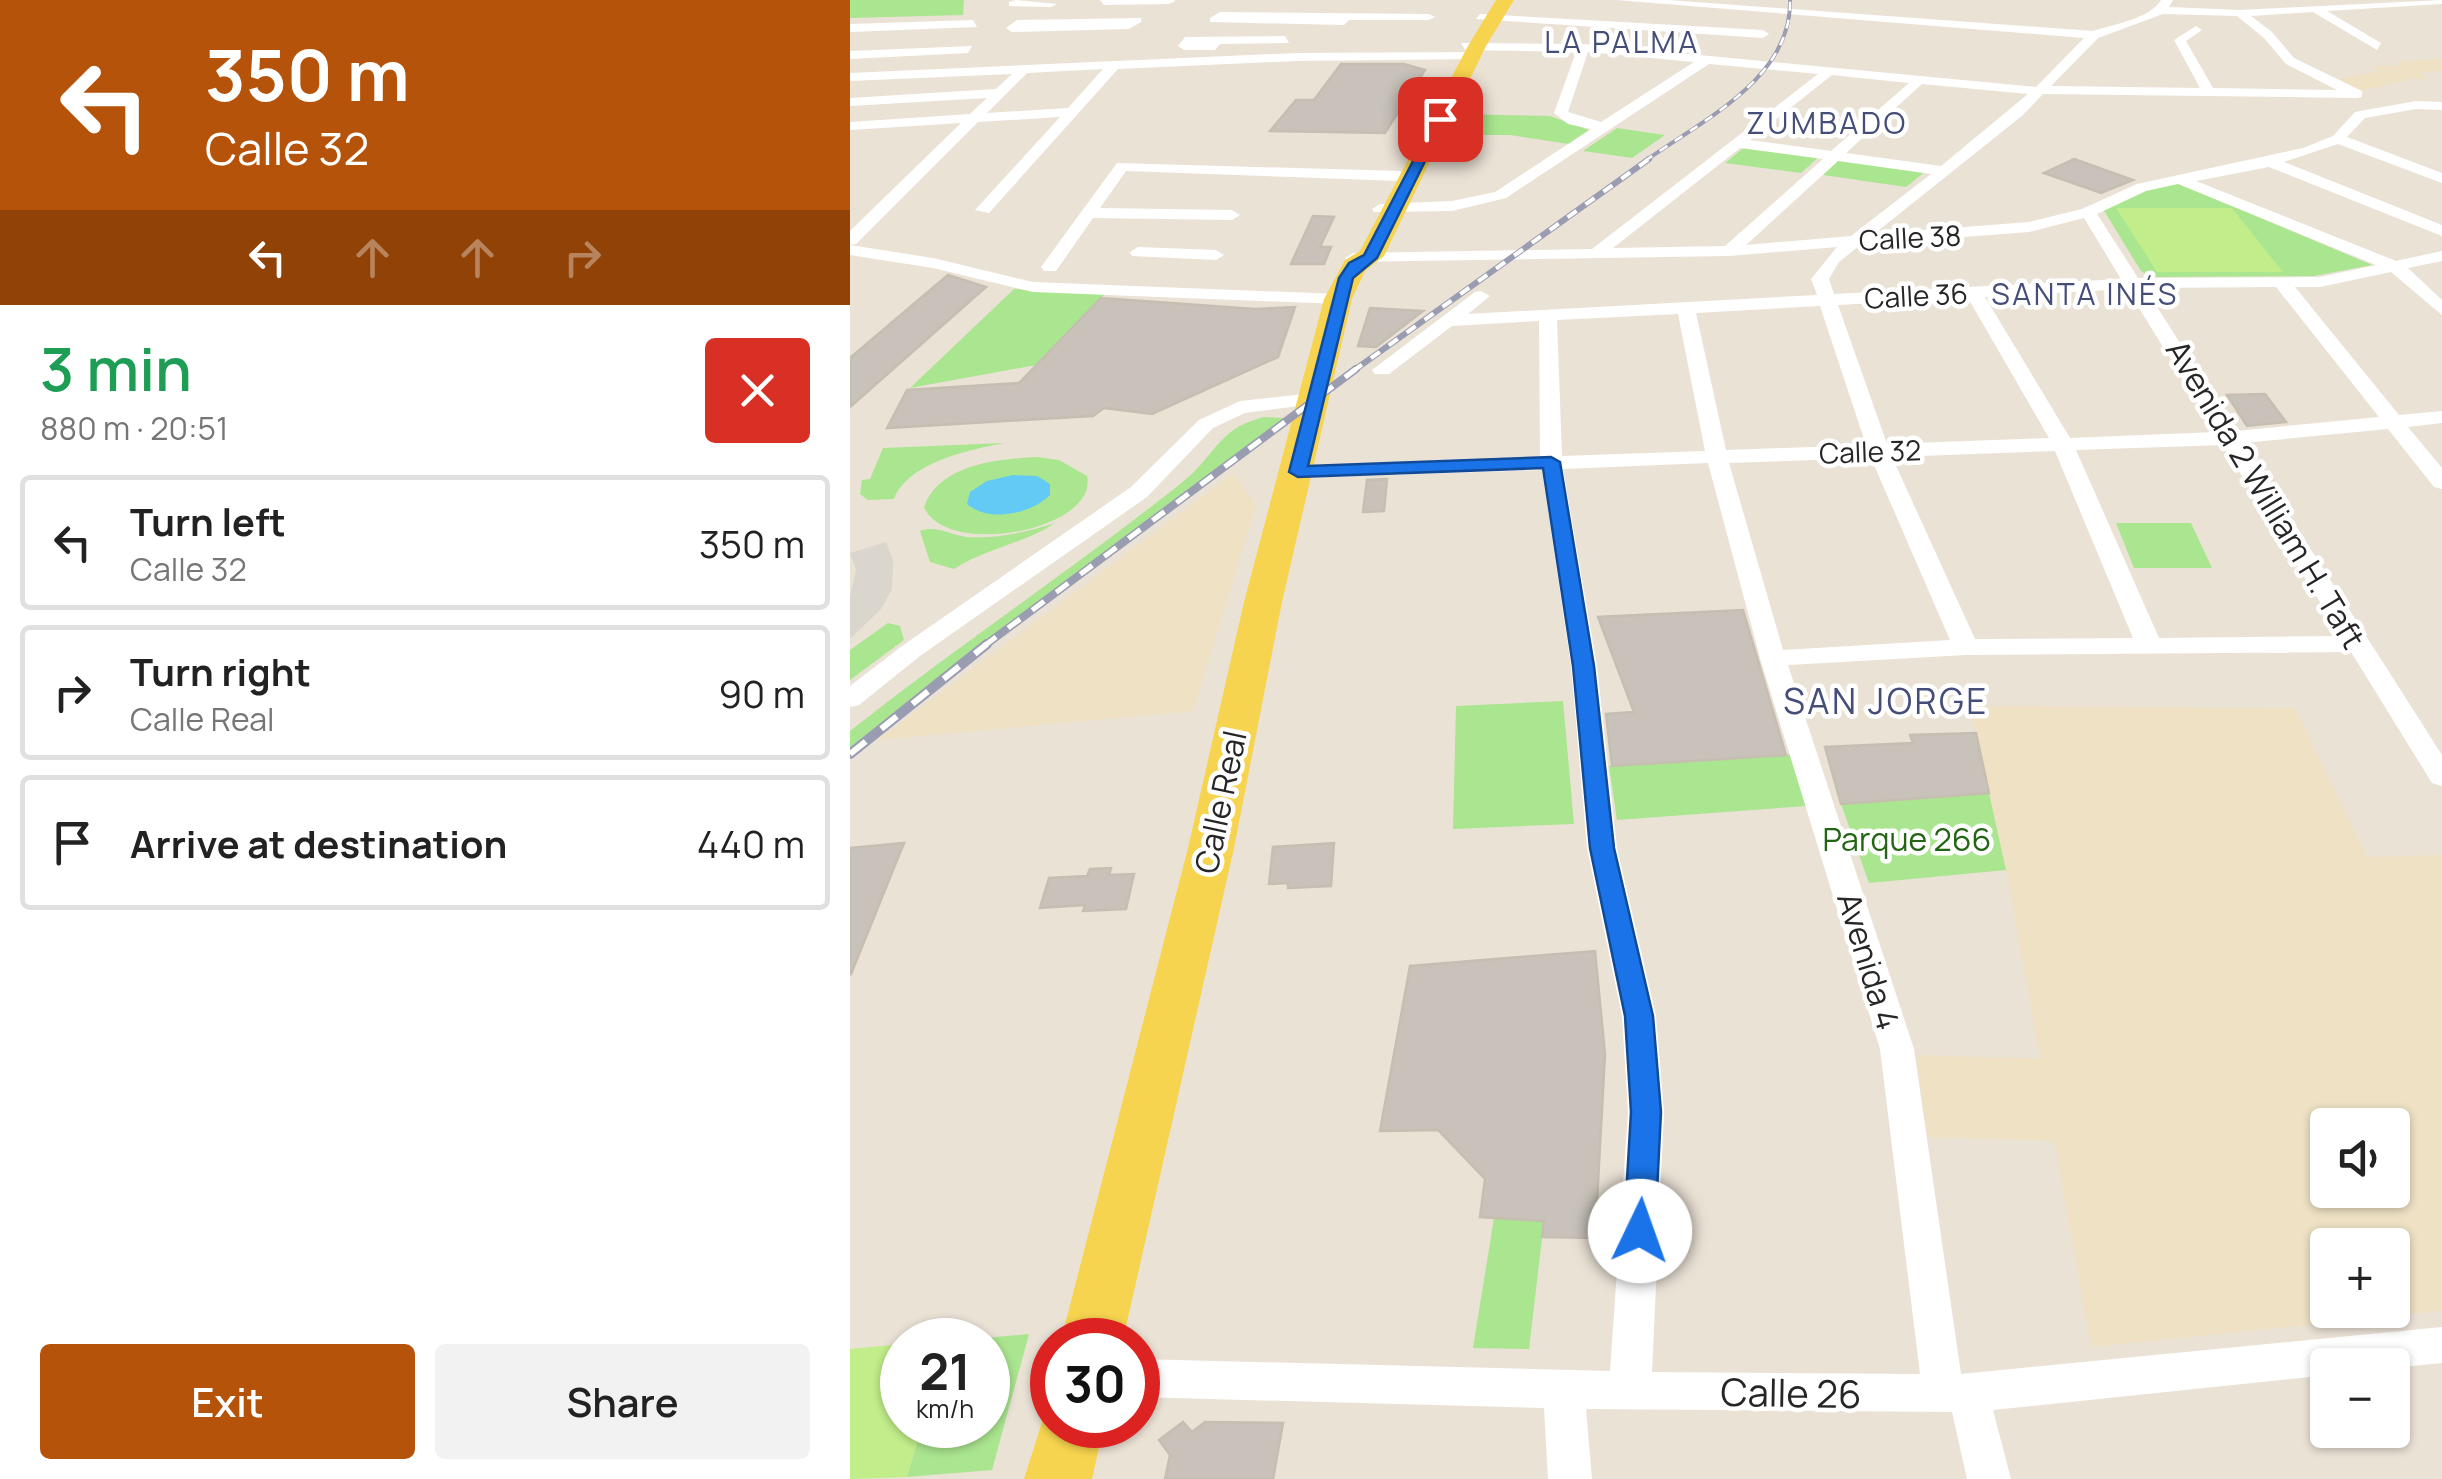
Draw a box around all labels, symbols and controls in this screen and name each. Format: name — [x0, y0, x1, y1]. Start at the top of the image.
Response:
district label: LA PALMA — [1544, 21, 1700, 62]
text: 350 m — [205, 26, 410, 122]
icon: left — [40, 40, 170, 170]
pin — [1398, 77, 1483, 162]
icon: arrive — [1413, 92, 1468, 147]
district label: ZUMBADO — [1746, 102, 1908, 143]
text: Calle 32 — [205, 117, 369, 179]
street label: Calle 38 — [1858, 215, 1962, 259]
icon: left — [240, 230, 295, 285]
icon: ahead — [345, 230, 400, 285]
icon: ahead — [450, 230, 505, 285]
icon: right — [555, 230, 610, 285]
street label: Calle 36 — [1863, 273, 1969, 317]
district label: SANTA INÉS — [1991, 273, 2179, 314]
text: 3 min — [40, 327, 192, 409]
street label: Avenida 2 William H. Taft — [2156, 331, 2376, 657]
button: close — [705, 338, 810, 443]
text: 880 m · 20:51 — [40, 406, 229, 450]
street label: Calle 32 — [1818, 430, 1922, 472]
text: Turn left — [130, 495, 286, 547]
icon: left — [45, 515, 100, 570]
text: 350 m — [699, 517, 805, 569]
text: Calle 32 — [130, 547, 247, 591]
text: Turn right — [130, 645, 311, 697]
icon: right — [45, 665, 100, 720]
text: 90 m — [718, 667, 805, 719]
district label: SAN JORGE — [1783, 677, 1989, 725]
text: Calle Real — [130, 697, 275, 741]
street label: Calle Real — [1183, 727, 1257, 877]
icon: arrive — [45, 815, 100, 870]
text: Arrive at destination — [130, 817, 507, 869]
text: 440 m — [697, 817, 805, 869]
park label: Parque 266 — [1823, 817, 1991, 861]
street label: Avenida 4 — [1827, 887, 1911, 1035]
map controls — [2310, 1108, 2410, 1448]
button: sound — [2310, 1108, 2410, 1208]
position arrow — [1588, 1179, 1692, 1283]
button: + — [2310, 1228, 2410, 1328]
speed limit sign: 30 — [1030, 1318, 1160, 1448]
text: 21 — [919, 1337, 971, 1405]
button: Exit — [40, 1344, 415, 1459]
button: Share — [435, 1344, 810, 1459]
button: − — [2310, 1348, 2410, 1448]
street label: Calle 26 — [1720, 1365, 1862, 1419]
text: km/h — [916, 1391, 974, 1426]

